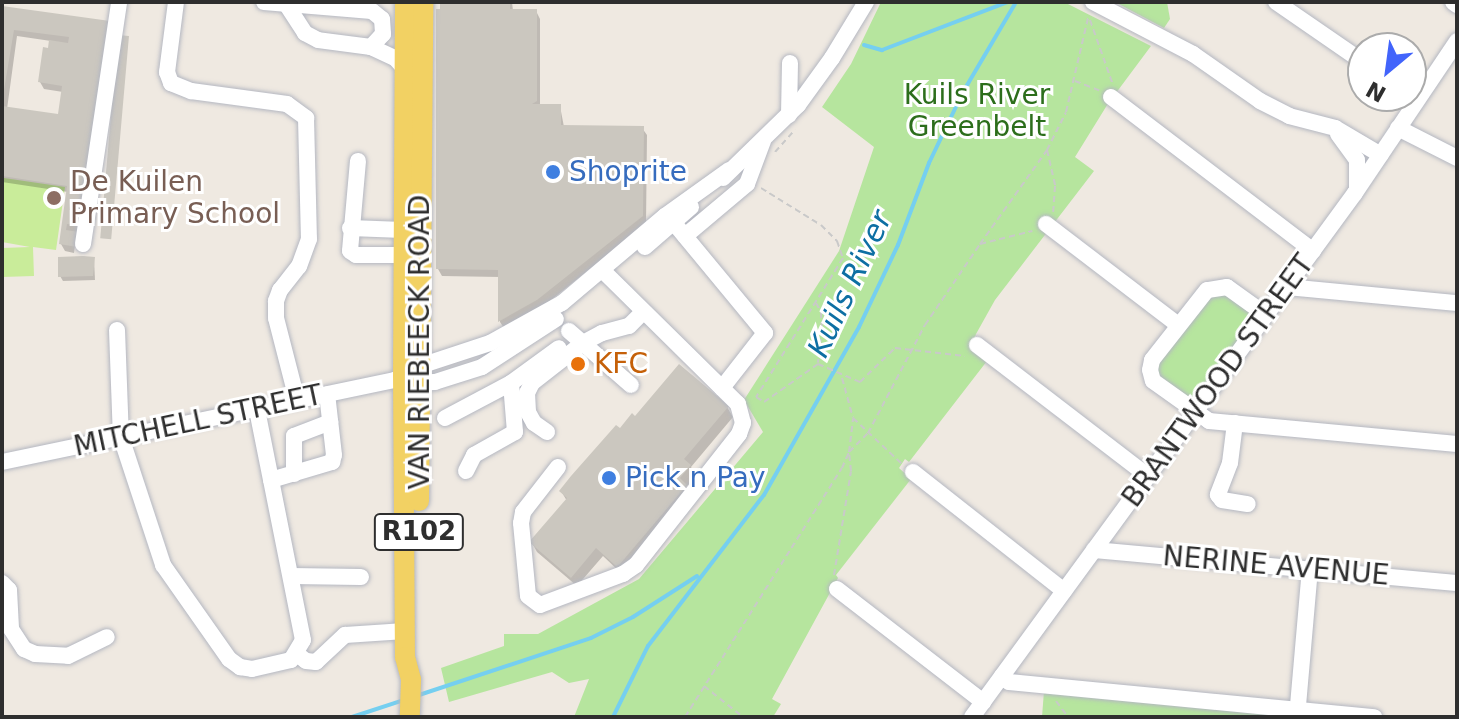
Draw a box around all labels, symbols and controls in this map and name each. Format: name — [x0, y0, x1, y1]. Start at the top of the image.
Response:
north arrow — [1347, 32, 1427, 112]
text: N — [1362, 76, 1390, 107]
park label: Kuils River Greenbelt — [904, 78, 1050, 144]
place label: Shoprite — [569, 155, 687, 189]
marker: Shoprite — [544, 163, 562, 181]
place label: De Kuilen Primary School — [70, 165, 280, 231]
marker: De Kuilen Primary School — [45, 189, 63, 207]
street label: VAN RIEBEECK ROAD — [403, 195, 437, 489]
water label: Kuils River — [800, 205, 900, 363]
street label: BRANTWOOD STREET — [1115, 248, 1321, 514]
place label: KFC — [594, 347, 648, 381]
marker: KFC — [569, 355, 587, 373]
street label: MITCHELL STREET — [71, 378, 325, 464]
place label: Pick n Pay — [625, 461, 766, 495]
marker: Pick n Pay — [600, 469, 618, 487]
road number: R102 — [373, 510, 465, 554]
street label: NERINE AVENUE — [1161, 539, 1391, 593]

